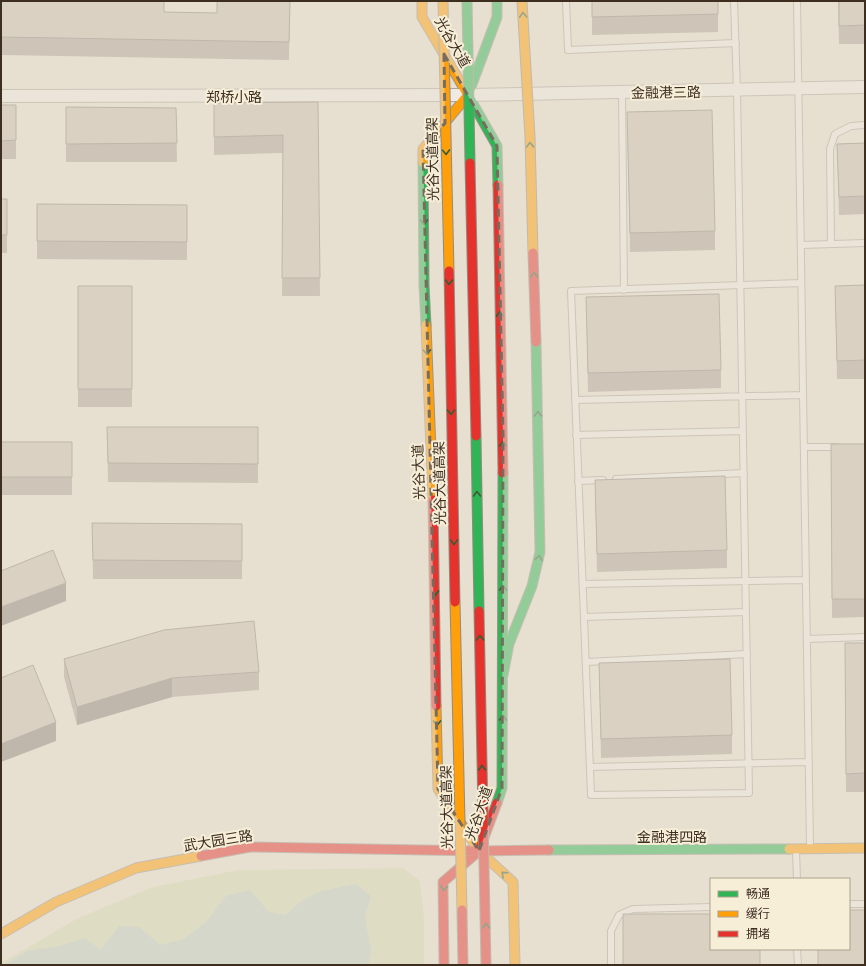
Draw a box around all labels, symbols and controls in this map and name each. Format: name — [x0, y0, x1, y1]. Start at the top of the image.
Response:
one-way arrow — [519, 12, 528, 18]
street label: 光谷大道 — [431, 13, 475, 71]
street label: 金融港三路 — [631, 82, 701, 102]
street label: 郑桥小路 — [206, 87, 262, 106]
street label: 光谷大道高架 — [422, 117, 442, 201]
one-way arrow — [526, 142, 535, 148]
one-way arrow — [442, 149, 450, 155]
one-way arrow — [420, 219, 428, 225]
one-way arrow — [530, 272, 539, 278]
one-way arrow — [444, 279, 453, 285]
one-way arrow — [496, 311, 504, 317]
one-way arrow — [423, 348, 432, 355]
one-way arrow — [447, 409, 455, 415]
one-way arrow — [534, 411, 542, 417]
street label: 光谷大道高架 — [429, 441, 449, 525]
one-way arrow — [499, 441, 507, 447]
street label: 光谷大道 — [408, 444, 428, 500]
one-way arrow — [473, 491, 481, 497]
one-way arrow — [450, 539, 458, 545]
one-way arrow — [534, 555, 543, 561]
one-way arrow — [499, 585, 507, 591]
one-way arrow — [430, 590, 439, 596]
one-way arrow — [476, 635, 484, 641]
one-way arrow — [499, 715, 507, 721]
one-way arrow — [433, 720, 441, 726]
street label: 光谷大道高架 — [436, 765, 456, 849]
one-way arrow — [478, 765, 487, 771]
street label: 光谷大道 — [460, 783, 496, 843]
street label: 武大园三路 — [182, 825, 254, 855]
street label: 金融港四路 — [637, 827, 707, 846]
one-way arrow — [501, 871, 509, 879]
legend — [710, 878, 850, 950]
text: 畅通 — [746, 885, 770, 901]
one-way arrow — [440, 886, 448, 892]
text: 缓行 — [746, 905, 770, 921]
one-way arrow — [481, 923, 490, 929]
text: 拥堵 — [746, 925, 770, 941]

